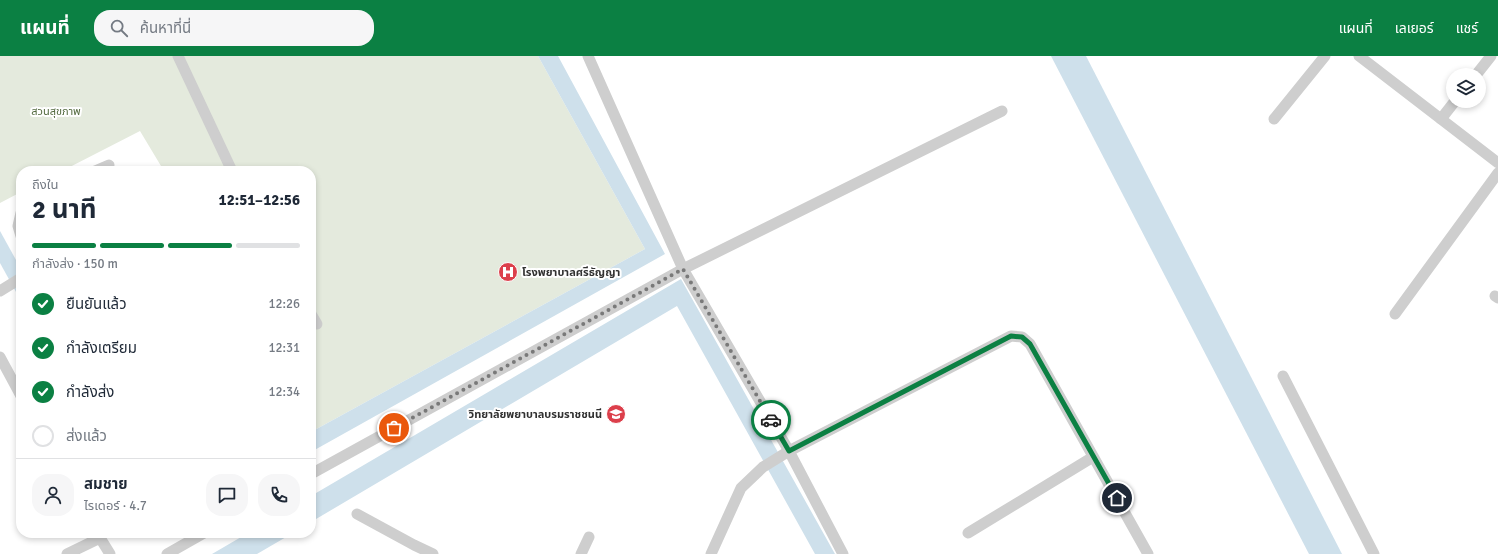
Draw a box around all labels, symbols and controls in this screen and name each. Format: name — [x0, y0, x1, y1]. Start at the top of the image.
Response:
search box — [94, 10, 374, 46]
text: แผนที่ — [20, 16, 70, 40]
icon: search — [108, 17, 130, 39]
text: ค้นหาที่นี่ — [140, 19, 191, 37]
text: แผนที่ — [1339, 20, 1373, 37]
text: เลเยอร์ — [1395, 20, 1434, 37]
text: แชร์ — [1456, 20, 1478, 37]
map controls — [1446, 68, 1486, 108]
button: layers — [1446, 68, 1486, 108]
park label: สวนสุขภาพ — [31, 105, 81, 118]
text: ถึงใน — [32, 177, 58, 193]
text: 12:51–12:56 — [219, 191, 300, 209]
text: 2 นาที — [32, 194, 97, 226]
text: กำลังส่ง · 150 m — [32, 256, 118, 272]
hospital icon: โรงพยาบาลศรีธัญญา — [497, 261, 519, 283]
place label: โรงพยาบาลศรีธัญญา — [522, 266, 620, 279]
icon: check — [32, 293, 54, 315]
text: ยืนยันแล้ว — [66, 295, 127, 313]
text: 12:26 — [268, 296, 300, 312]
icon: check — [32, 337, 54, 359]
text: กำลังเตรียม — [66, 339, 137, 357]
text: 12:31 — [268, 340, 300, 356]
icon: check — [32, 381, 54, 403]
text: กำลังส่ง — [66, 383, 114, 401]
text: 12:34 — [268, 384, 300, 400]
courier — [751, 400, 791, 440]
school or university icon: วิทยาลัยพยาบาลบรมราชชนนี — [605, 403, 627, 425]
place label: วิทยาลัยพยาบาลบรมราชชนนี — [468, 408, 602, 421]
icon: car — [760, 409, 782, 431]
pin — [377, 411, 411, 445]
icon: bag — [383, 417, 405, 439]
text: ส่งแล้ว — [66, 427, 107, 445]
button: person — [32, 474, 74, 516]
button: chat — [206, 474, 248, 516]
button: phone — [258, 474, 300, 516]
text: สมชาย — [84, 475, 128, 493]
pin — [1100, 481, 1134, 515]
icon: home — [1106, 487, 1128, 509]
text: ไรเดอร์ · 4.7 — [84, 498, 147, 514]

